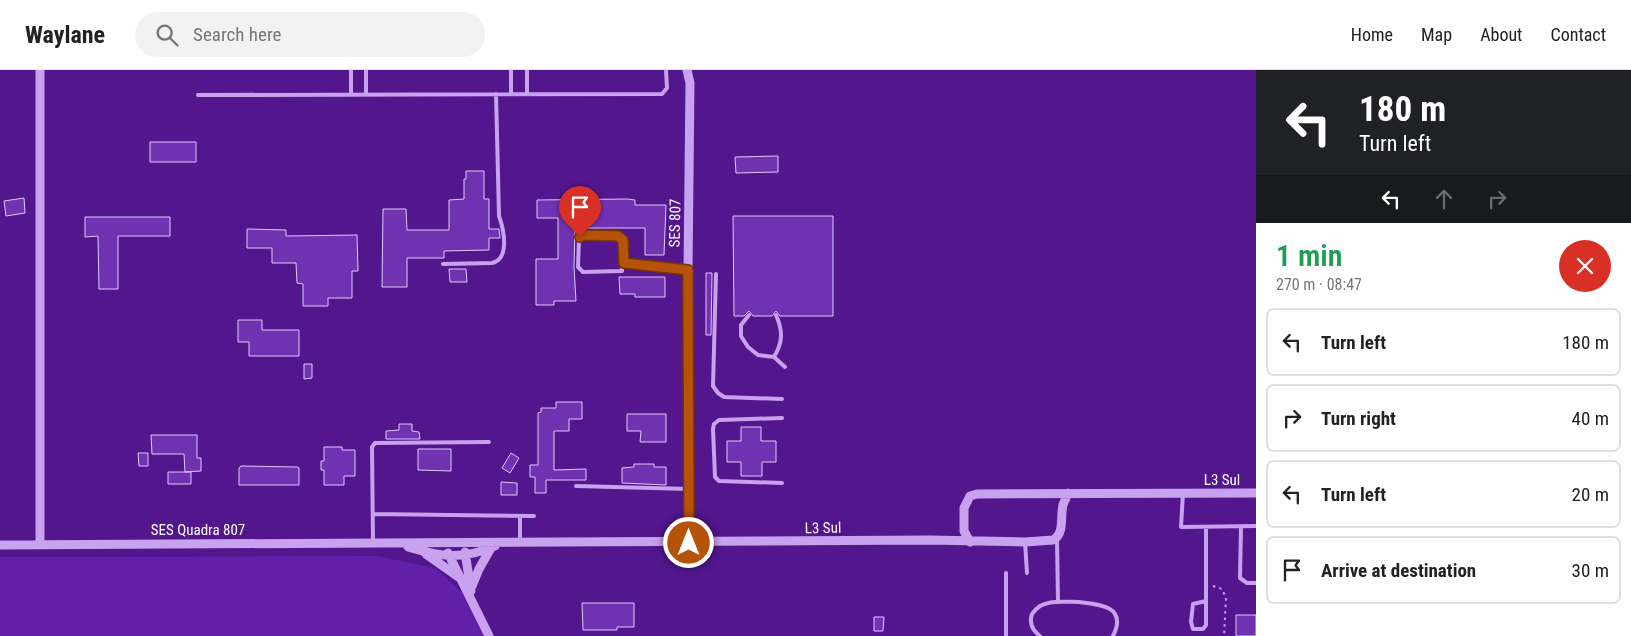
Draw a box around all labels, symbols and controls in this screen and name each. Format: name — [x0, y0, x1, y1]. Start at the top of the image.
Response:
search box — [135, 12, 485, 57]
text: Waylane — [25, 21, 105, 49]
icon: search — [153, 21, 181, 49]
text: Search here — [193, 23, 281, 46]
text: Home — [1351, 24, 1393, 45]
text: Map — [1421, 24, 1452, 45]
text: About — [1480, 24, 1522, 45]
text: Contact — [1550, 24, 1606, 45]
text: 180 m — [1359, 89, 1446, 130]
icon: left — [1276, 90, 1341, 155]
text: Turn left — [1359, 131, 1431, 156]
icon: left — [1377, 185, 1405, 213]
icon: ahead — [1430, 185, 1458, 213]
icon: right — [1483, 185, 1511, 213]
pin — [559, 186, 601, 237]
icon: arrive — [566, 193, 594, 221]
street label: SES 807 — [666, 199, 684, 247]
text: 1 min — [1276, 238, 1342, 273]
button: close — [1559, 240, 1611, 292]
text: 270 m · 08:47 — [1276, 275, 1362, 294]
icon: left — [1278, 328, 1306, 356]
text: Turn left — [1321, 331, 1386, 354]
text: 180 m — [1562, 331, 1609, 354]
icon: right — [1278, 404, 1306, 432]
text: Turn right — [1321, 407, 1396, 430]
text: 40 m — [1572, 407, 1609, 430]
street label: L3 Sul — [1204, 471, 1240, 489]
icon: left — [1278, 480, 1306, 508]
text: Turn left — [1321, 483, 1386, 506]
text: 20 m — [1572, 483, 1609, 506]
position arrow — [662, 516, 714, 568]
street label: L3 Sul — [805, 519, 841, 537]
street label: SES Quadra 807 — [151, 521, 245, 539]
icon: arrive — [1278, 556, 1306, 584]
text: Arrive at destination — [1321, 559, 1476, 582]
text: 30 m — [1572, 559, 1609, 582]

